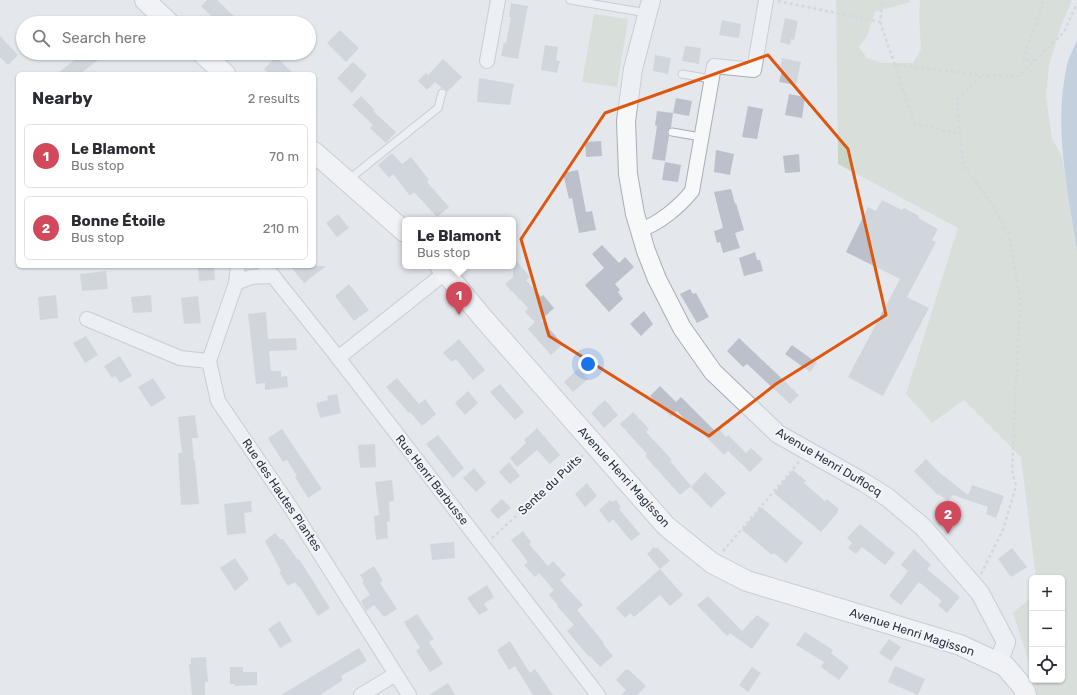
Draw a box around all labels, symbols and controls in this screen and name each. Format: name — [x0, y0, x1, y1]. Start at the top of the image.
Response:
search box — [16, 16, 316, 60]
icon: search — [30, 27, 52, 49]
text: Search here — [62, 29, 146, 47]
text: Nearby — [32, 88, 93, 108]
text: 2 results — [248, 91, 300, 106]
text: Le Blamont — [71, 140, 155, 158]
text: 1 — [43, 149, 49, 164]
text: 70 m — [269, 149, 299, 164]
text: Bus stop — [71, 158, 124, 173]
text: Bonne Étoile — [71, 212, 165, 230]
popup — [402, 217, 516, 269]
text: 2 — [42, 221, 50, 236]
text: 210 m — [263, 221, 299, 236]
text: Le Blamont — [417, 227, 501, 245]
text: Bus stop — [71, 230, 124, 245]
text: Bus stop — [417, 245, 470, 260]
pin: 1 — [446, 282, 472, 315]
your location — [578, 354, 598, 374]
street label: Avenue Henri Magisson — [575, 424, 673, 530]
street label: Avenue Henri Duflocq — [773, 425, 885, 499]
street label: Rue Henri Barbusse — [393, 432, 472, 528]
street label: Rue des Hautes Plantes — [239, 436, 325, 554]
street label: Sente du Puits — [515, 452, 585, 518]
pin: 2 — [935, 501, 961, 534]
map controls — [1029, 575, 1065, 683]
button: + — [1029, 575, 1065, 611]
street label: Avenue Henri Magisson — [848, 605, 976, 659]
button: − — [1029, 611, 1065, 647]
button: locate — [1029, 647, 1065, 683]

